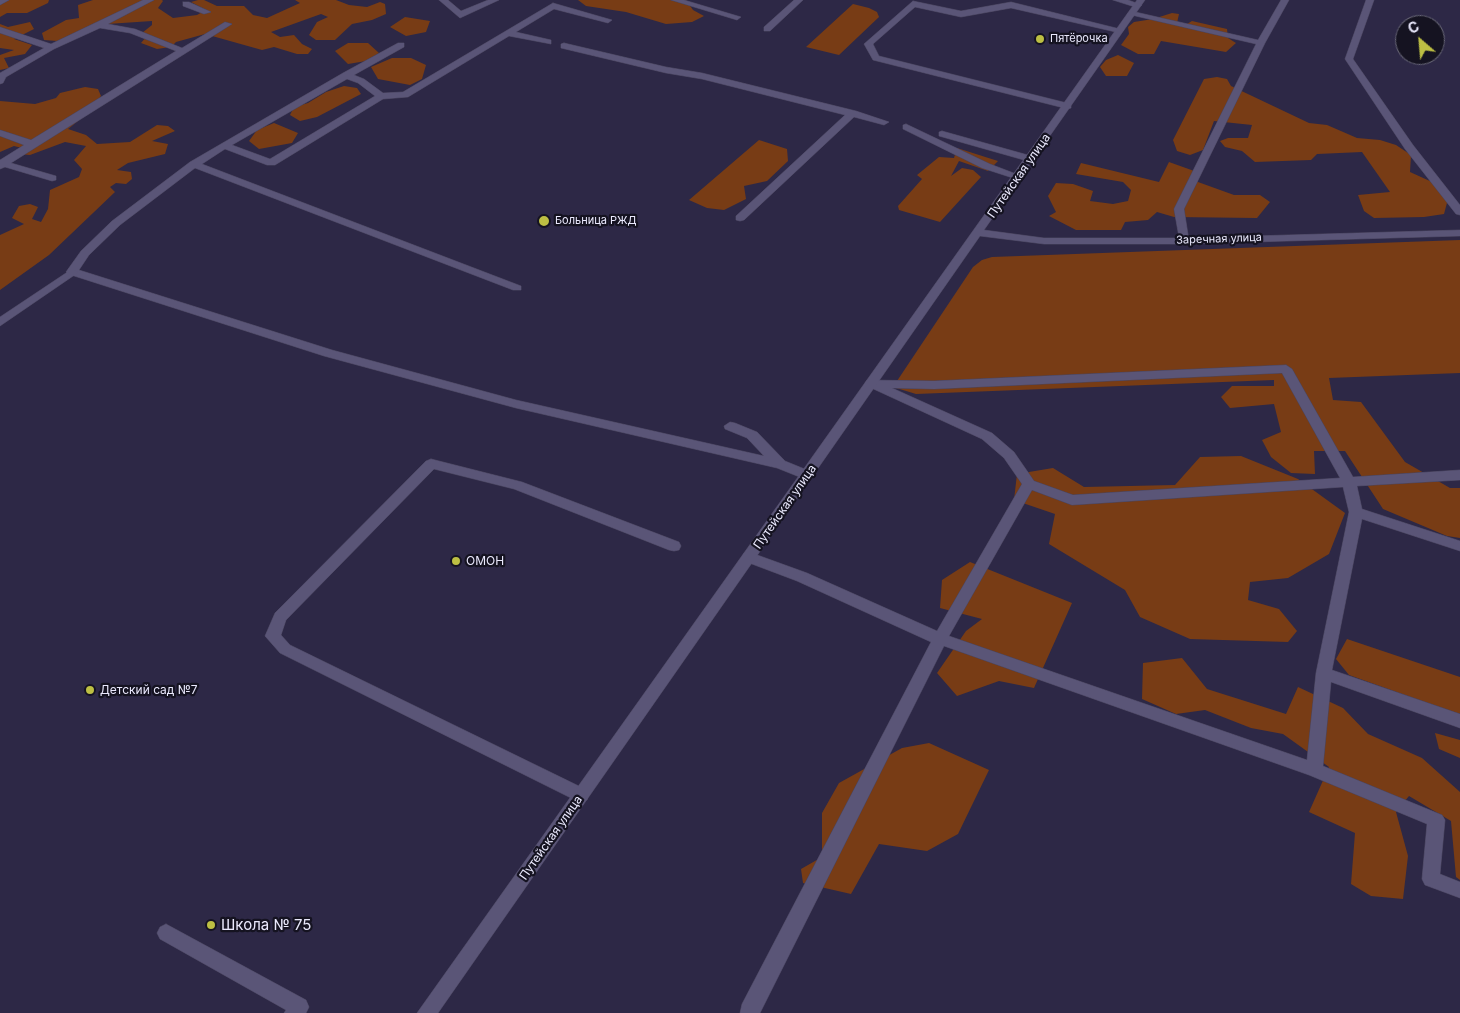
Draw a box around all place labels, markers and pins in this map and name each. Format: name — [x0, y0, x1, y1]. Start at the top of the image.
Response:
place label: Пятёрочка — [1050, 32, 1108, 46]
marker: Пятёрочка — [1034, 33, 1046, 45]
marker: Больница РЖД — [537, 214, 551, 228]
place label: Больница РЖД — [555, 214, 637, 228]
place label: ОМОН — [466, 554, 504, 568]
marker: ОМОН — [450, 555, 462, 567]
place label: Детский сад №7 — [100, 683, 198, 697]
marker: Детский сад №7 — [84, 684, 96, 696]
place label: Школа № 75 — [221, 916, 311, 934]
marker: Школа № 75 — [205, 919, 217, 931]

